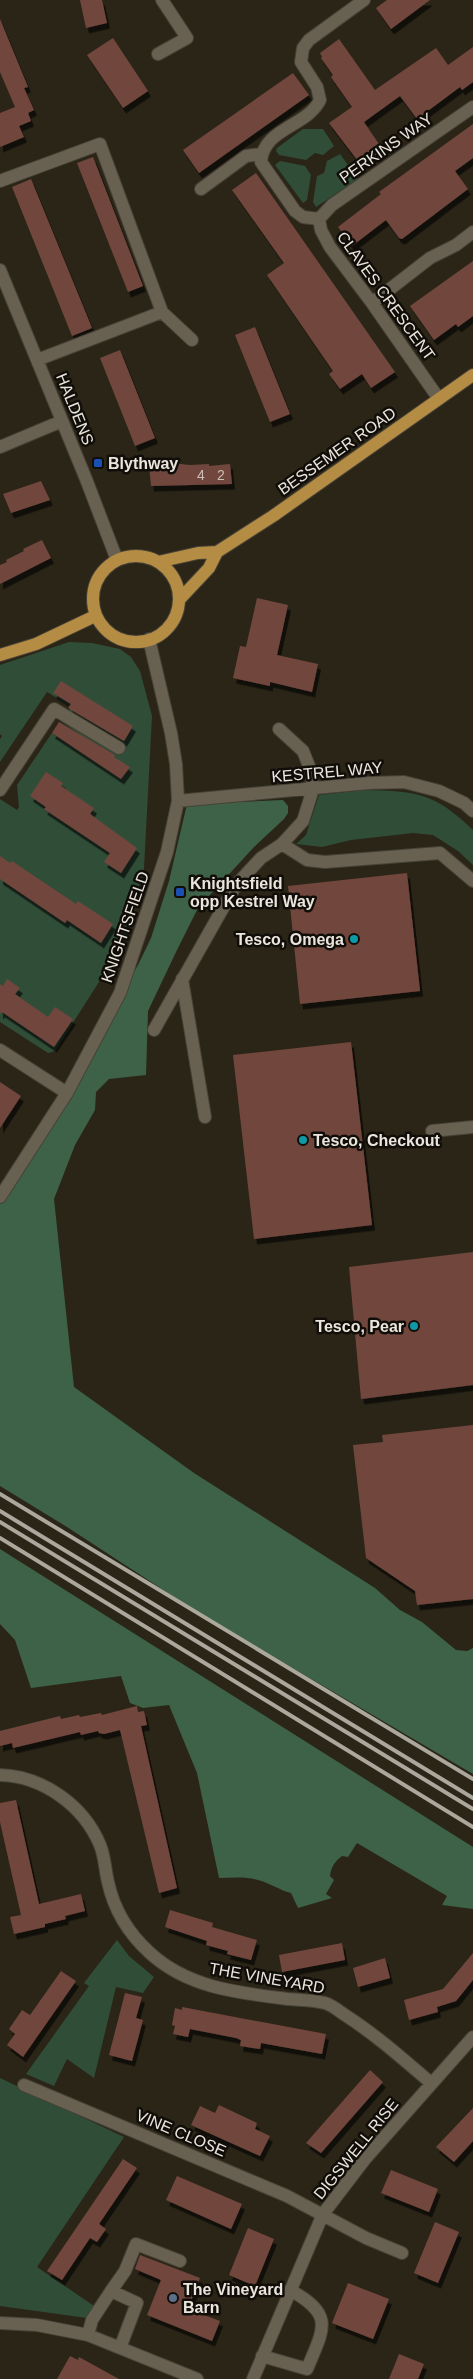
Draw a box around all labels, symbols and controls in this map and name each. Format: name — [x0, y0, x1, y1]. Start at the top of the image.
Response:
street label: PERKINS WAY — [336, 109, 436, 186]
street label: CLAVES CRESCENT — [334, 229, 438, 364]
street label: HALDENS — [53, 371, 97, 447]
street label: BESSEMER ROAD — [275, 404, 399, 498]
place label: Blythway — [108, 455, 178, 472]
marker: Blythway — [92, 457, 104, 469]
house number: 4 — [197, 467, 205, 483]
house number: 2 — [217, 467, 225, 483]
street label: KESTREL WAY — [271, 759, 384, 785]
street label: KNIGHTSFIELD — [98, 869, 152, 985]
place label: Knightsfield opp Kestrel Way — [190, 875, 315, 910]
marker: Knightsfield opp Kestrel Way — [174, 886, 186, 898]
place label: Tesco, Omega — [236, 931, 344, 948]
marker: Tesco, Omega — [348, 933, 360, 945]
place label: Tesco, Checkout — [313, 1132, 441, 1149]
marker: Tesco, Checkout — [297, 1134, 309, 1146]
place label: Tesco, Pear — [315, 1318, 404, 1335]
marker: Tesco, Pear — [408, 1320, 420, 1332]
street label: THE VINEYARD — [208, 1959, 326, 1997]
street label: DIGSWELL RISE — [310, 2096, 402, 2202]
street label: VINE CLOSE — [133, 2106, 229, 2160]
place label: The Vineyard Barn — [183, 2281, 283, 2316]
marker: The Vineyard Barn — [167, 2292, 179, 2304]

